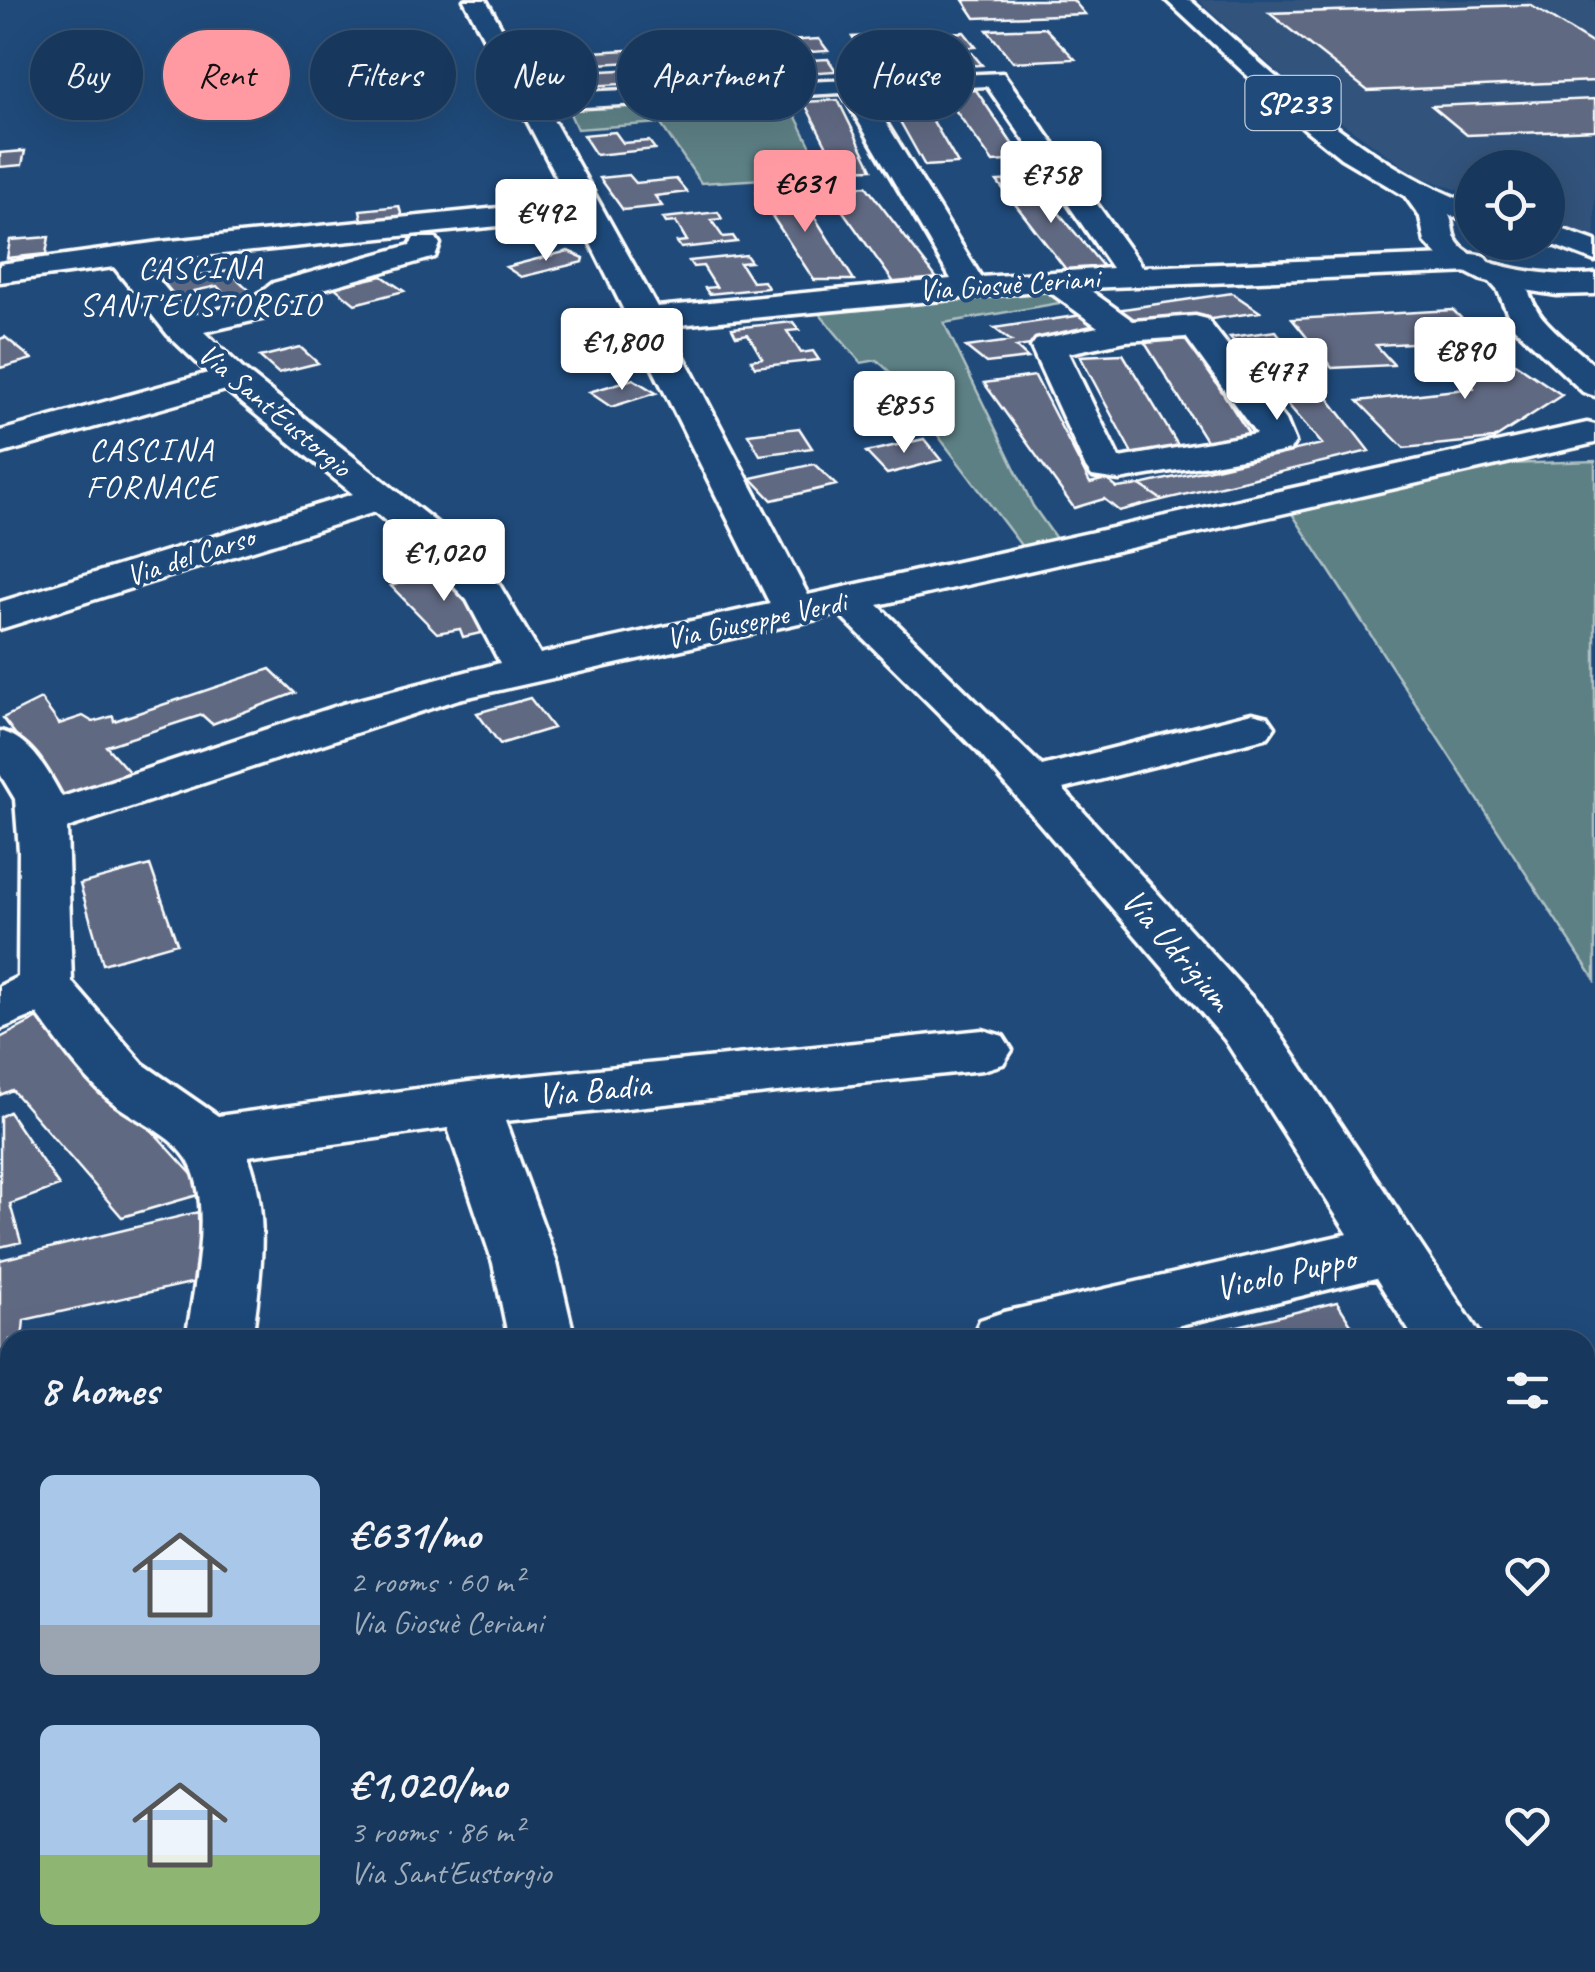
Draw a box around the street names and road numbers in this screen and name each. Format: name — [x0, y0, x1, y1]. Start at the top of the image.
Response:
road number: SP233 — [1246, 76, 1340, 130]
street label: Via Giosuè Ceriani — [917, 259, 1104, 309]
street label: Via Sant'Eustorgio — [190, 335, 361, 486]
street label: Via del Carso — [121, 516, 262, 595]
street label: Via Giuseppe Verdi — [663, 582, 853, 658]
street label: Via Udrigium — [1112, 879, 1245, 1022]
street label: Via Badia — [536, 1062, 654, 1118]
street label: Vicolo Puppo — [1211, 1234, 1363, 1311]

